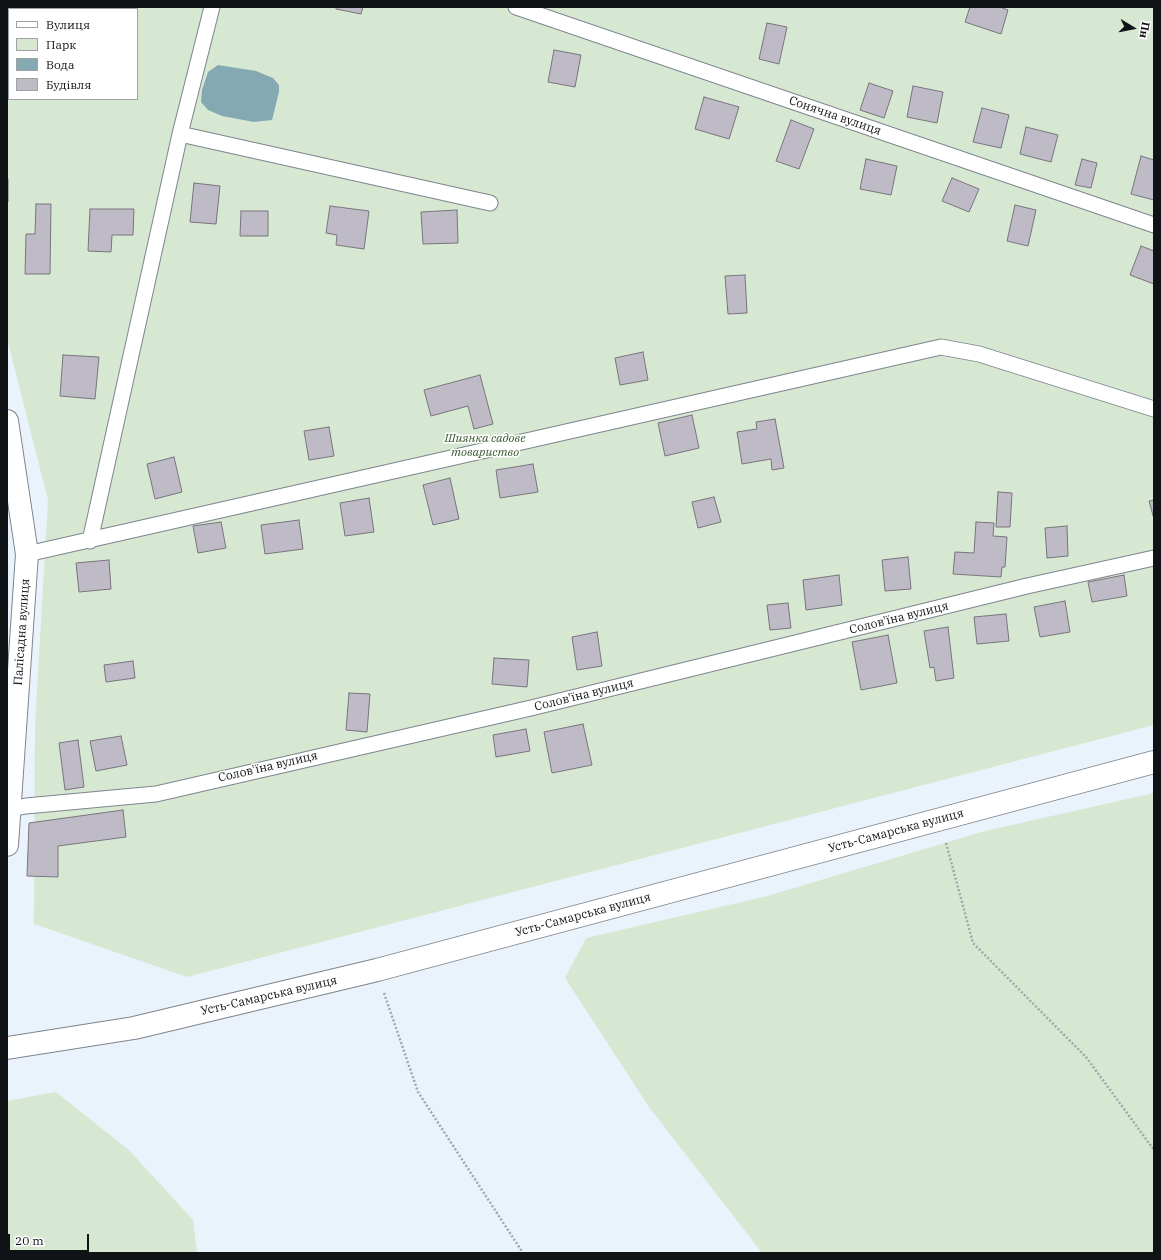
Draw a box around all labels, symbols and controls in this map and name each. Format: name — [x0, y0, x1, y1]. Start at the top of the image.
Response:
legend — [8, 8, 138, 100]
north arrow — [1113, 8, 1153, 48]
text: Вулиця — [46, 17, 90, 32]
text: Пн — [1137, 21, 1153, 39]
text: Парк — [46, 37, 76, 52]
text: Вода — [46, 57, 74, 72]
text: Будівля — [46, 77, 91, 92]
street label: Сонячна вулиця — [787, 93, 883, 139]
park label: Шиянка садове товариство — [445, 432, 525, 460]
street label: Палісадна вулиця — [11, 578, 33, 686]
street label: Солов'їна вулиця — [848, 599, 950, 637]
street label: Солов'їна вулиця — [533, 676, 635, 714]
street label: Солов'їна вулиця — [217, 749, 319, 785]
street label: Усть-Самарська вулиця — [827, 806, 965, 856]
street label: Усть-Самарська вулиця — [514, 890, 652, 940]
street label: Усть-Самарська вулиця — [199, 973, 339, 1019]
scale bar — [10, 1226, 91, 1252]
text: 20 m — [15, 1233, 44, 1248]

